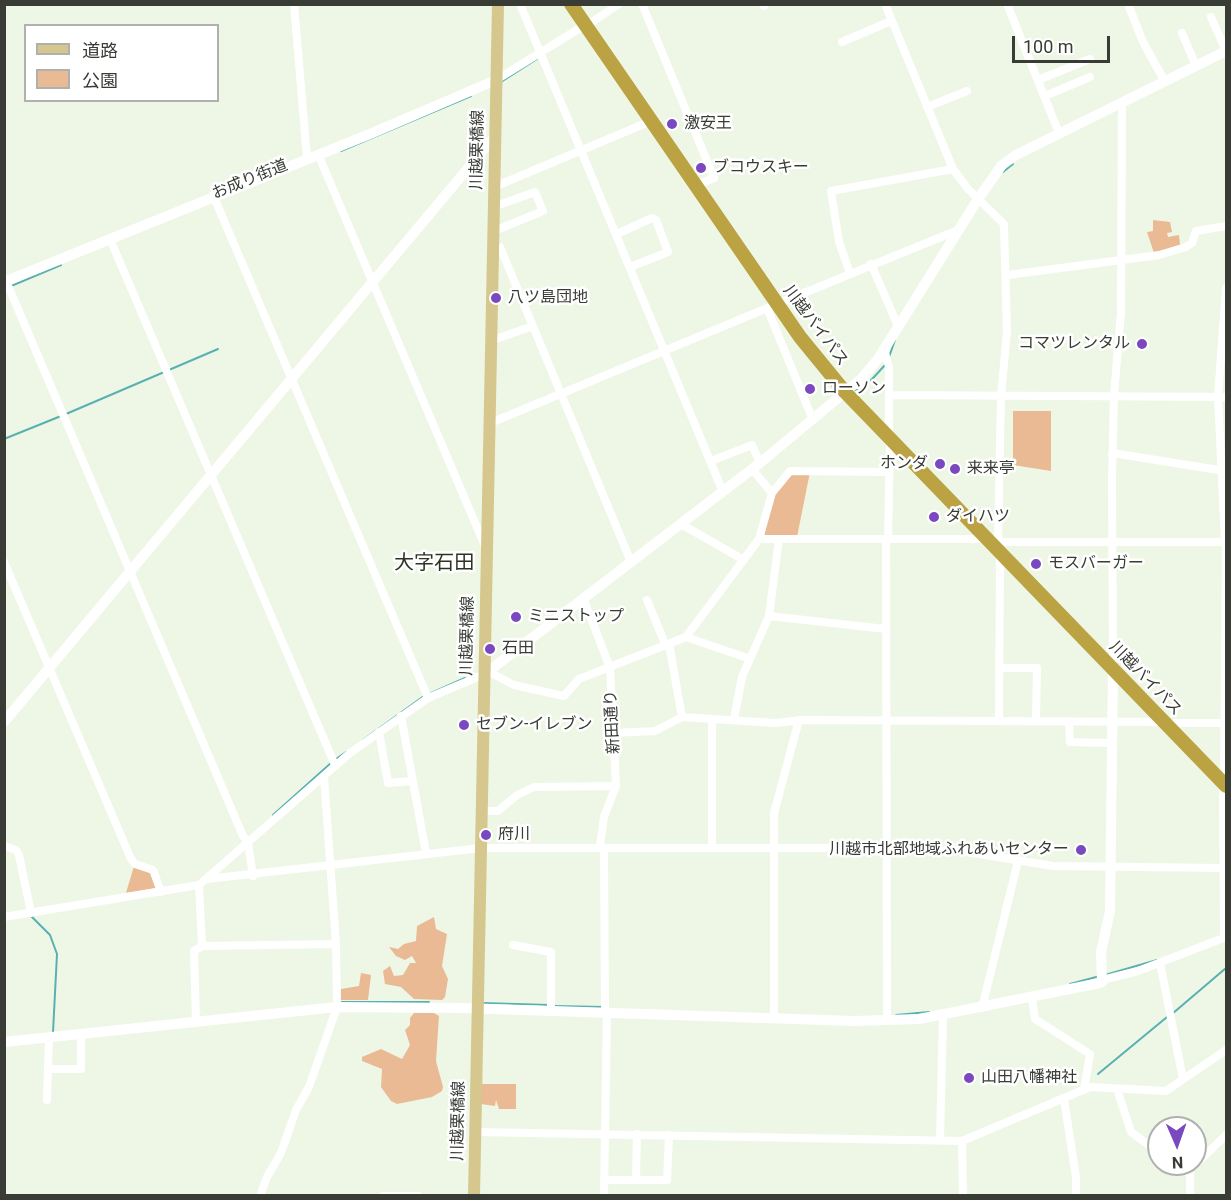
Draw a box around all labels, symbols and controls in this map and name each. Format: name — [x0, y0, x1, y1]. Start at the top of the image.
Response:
legend — [24, 24, 219, 102]
scale bar — [1015, 24, 1112, 62]
text: 100 m — [1023, 36, 1074, 57]
text: 道路 — [82, 40, 118, 61]
text: 公園 — [82, 70, 118, 91]
street label: 川越栗橋線 — [468, 110, 488, 190]
place label: 激安王 — [684, 114, 732, 134]
marker: 激安王 — [665, 117, 679, 131]
street label: お成り街道 — [209, 156, 291, 204]
place label: ブコウスキー — [713, 158, 809, 178]
marker: ブコウスキー — [694, 161, 708, 175]
street label: 川越バイパス — [778, 282, 852, 370]
place label: 八ツ島団地 — [508, 288, 588, 308]
marker: 八ツ島団地 — [489, 291, 503, 305]
place label: コマツレンタル — [1018, 334, 1130, 354]
marker: コマツレンタル — [1135, 337, 1149, 351]
place label: ローソン — [822, 379, 886, 399]
marker: ローソン — [803, 382, 817, 396]
place label: ホンダ — [880, 454, 928, 474]
marker: ホンダ — [933, 457, 947, 471]
place label: 来来亭 — [967, 459, 1015, 479]
marker: 来来亭 — [948, 462, 962, 476]
place label: ダイハツ — [946, 507, 1010, 527]
marker: ダイハツ — [927, 510, 941, 524]
district label: 大字石田 — [394, 552, 474, 576]
place label: モスバーガー — [1048, 554, 1144, 574]
marker: モスバーガー — [1029, 557, 1043, 571]
street label: 川越栗橋線 — [458, 596, 478, 676]
place label: ミニストップ — [528, 607, 624, 627]
marker: ミニストップ — [509, 610, 523, 624]
street label: 川越バイパス — [1105, 638, 1185, 720]
place label: 石田 — [502, 639, 534, 659]
marker: 石田 — [483, 642, 497, 656]
street label: 新田通り — [602, 690, 624, 754]
place label: セブン-イレブン — [476, 715, 592, 735]
marker: セブン-イレブン — [457, 718, 471, 732]
place label: 府川 — [498, 825, 530, 845]
marker: 府川 — [479, 828, 493, 842]
place label: 川越市北部地域ふれあいセンター — [829, 840, 1069, 860]
marker: 川越市北部地域ふれあいセンター — [1074, 843, 1088, 857]
place label: 山田八幡神社 — [981, 1068, 1077, 1088]
marker: 山田八幡神社 — [962, 1071, 976, 1085]
street label: 川越栗橋線 — [449, 1081, 469, 1161]
north arrow — [1147, 1116, 1207, 1176]
text: N — [1172, 1153, 1184, 1172]

